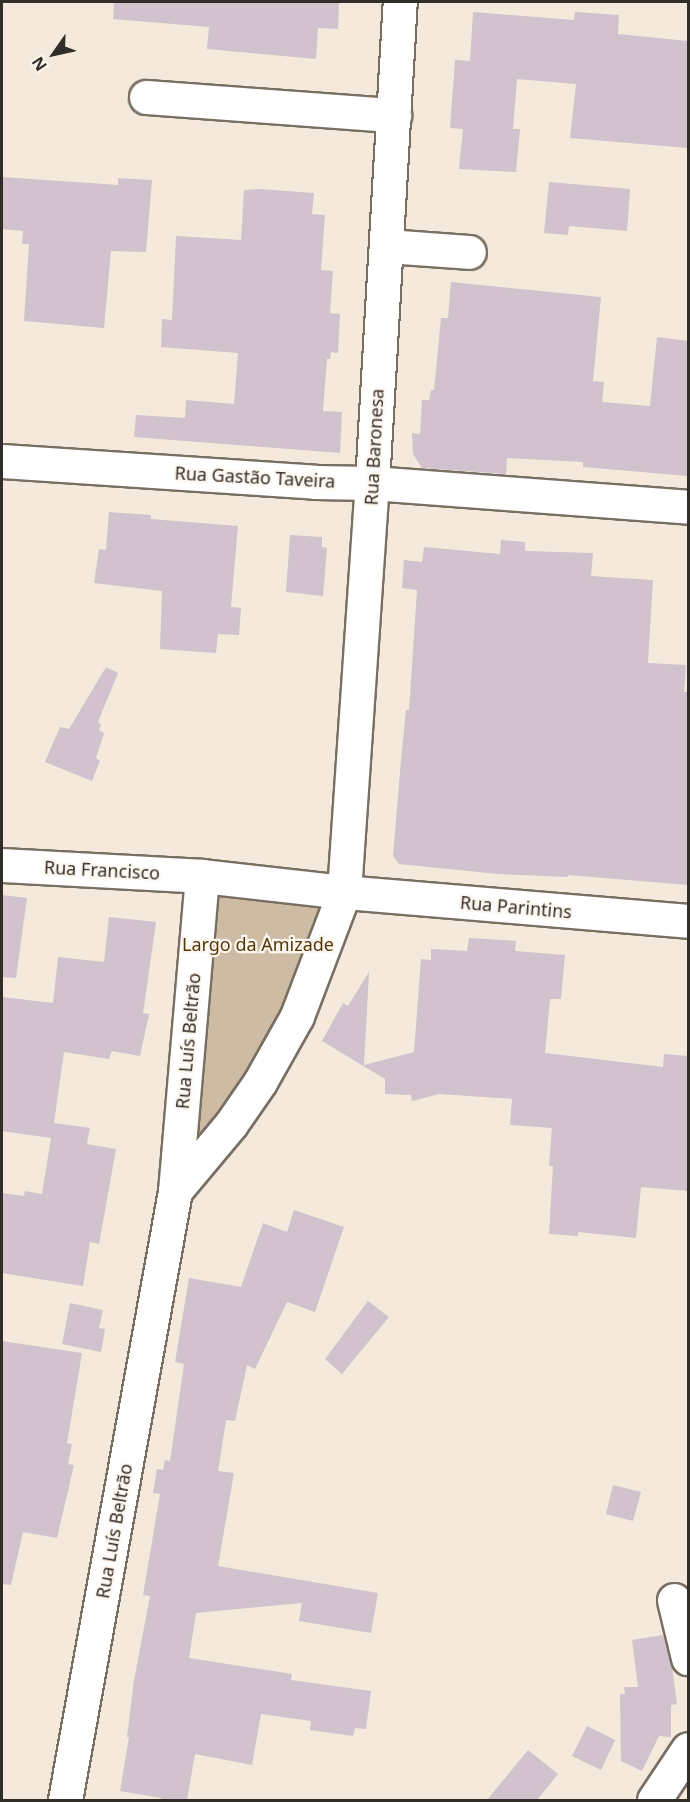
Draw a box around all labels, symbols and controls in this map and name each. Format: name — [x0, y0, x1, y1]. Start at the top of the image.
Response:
north arrow — [24, 24, 84, 84]
text: N — [26, 53, 52, 76]
street label: Rua Baronesa — [360, 388, 388, 506]
street label: Rua Gastão Taveira — [174, 462, 336, 492]
street label: Rua Francisco — [43, 856, 161, 884]
street label: Rua Parintins — [459, 891, 573, 923]
park label: Largo da Amizade — [182, 933, 334, 955]
street label: Rua Luís Beltrão — [171, 972, 205, 1110]
street label: Rua Luís Beltrão — [91, 1462, 137, 1600]

